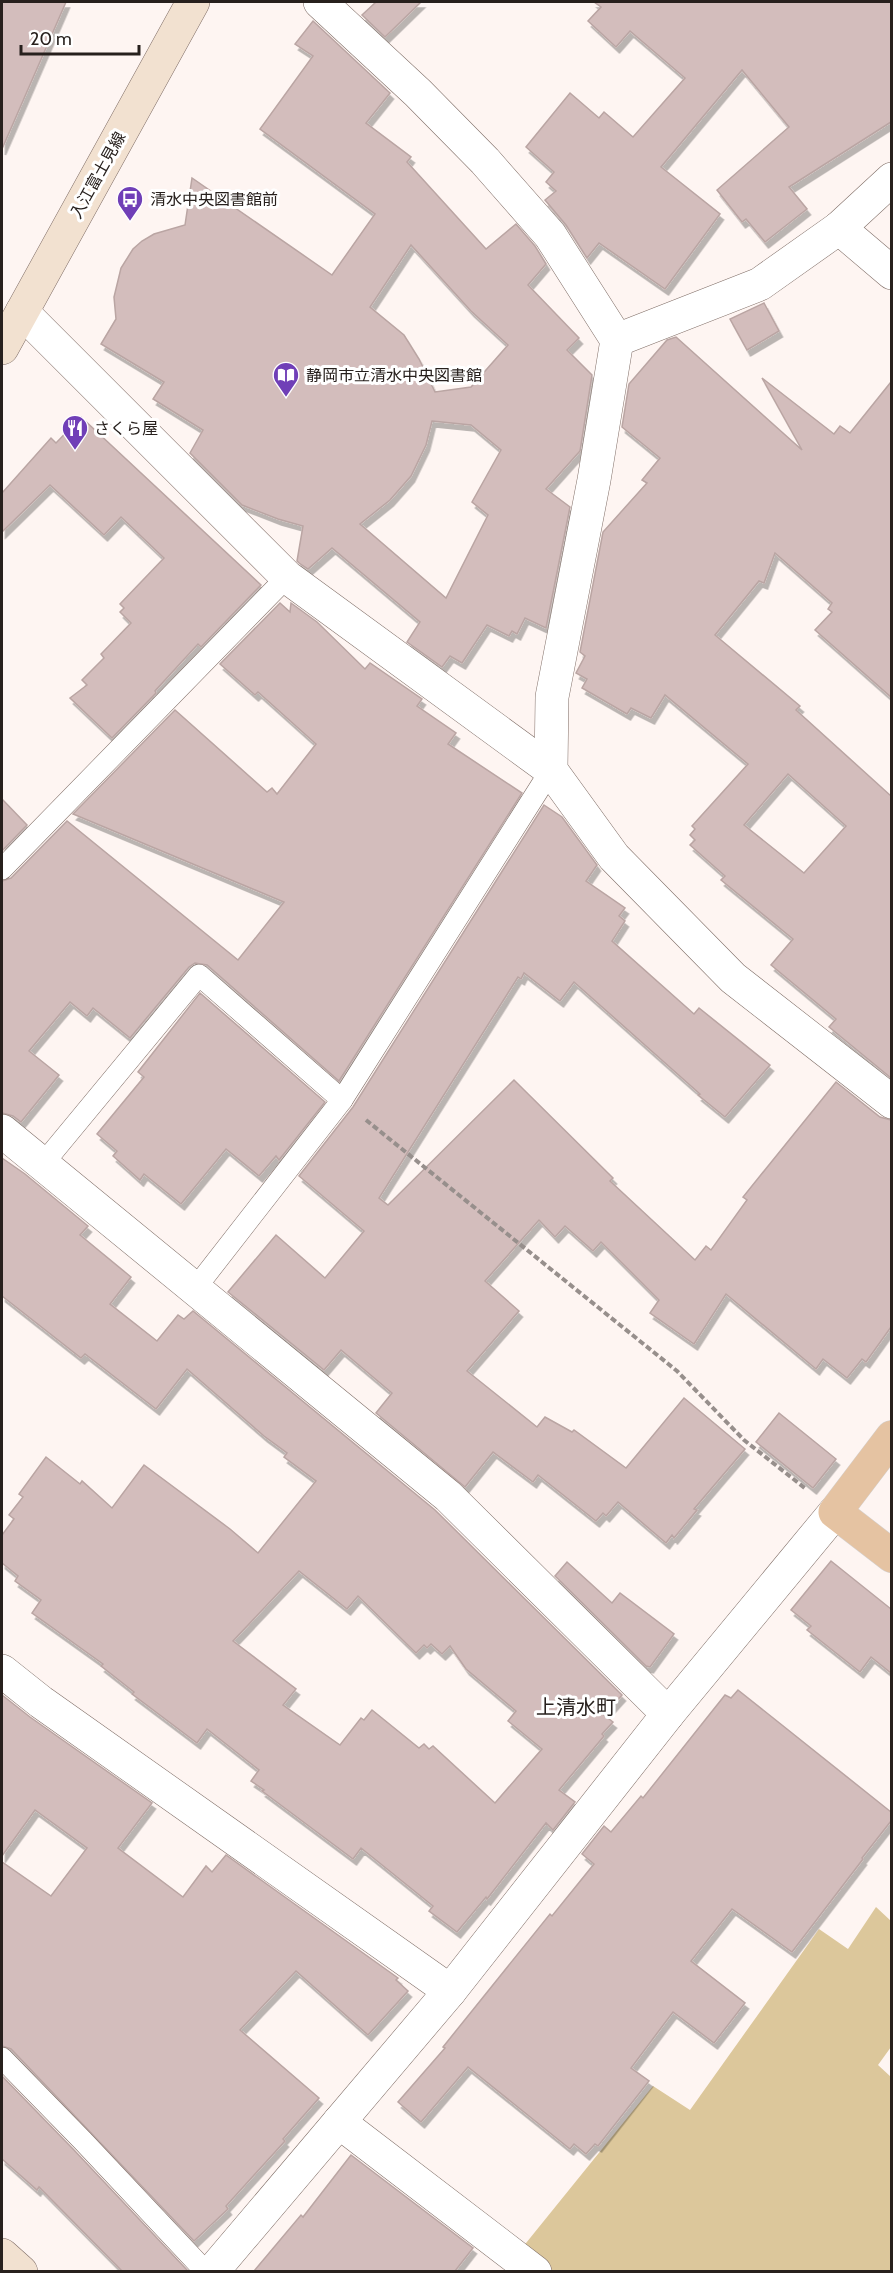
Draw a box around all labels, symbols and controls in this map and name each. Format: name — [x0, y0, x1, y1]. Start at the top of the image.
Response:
scale bar — [21, 18, 140, 56]
text: 20 m — [30, 28, 72, 50]
street label: 入江富士見線 — [66, 128, 130, 222]
bus stop icon: 清水中央図書館前 — [115, 184, 145, 222]
place label: 清水中央図書館前 — [150, 190, 278, 209]
library icon: 静岡市立清水中央図書館 — [271, 360, 301, 398]
place label: 静岡市立清水中央図書館 — [306, 366, 482, 385]
restaurant icon: さくら屋 — [60, 413, 90, 451]
place label: さくら屋 — [94, 419, 158, 438]
district label: 上清水町 — [536, 1695, 616, 1719]

